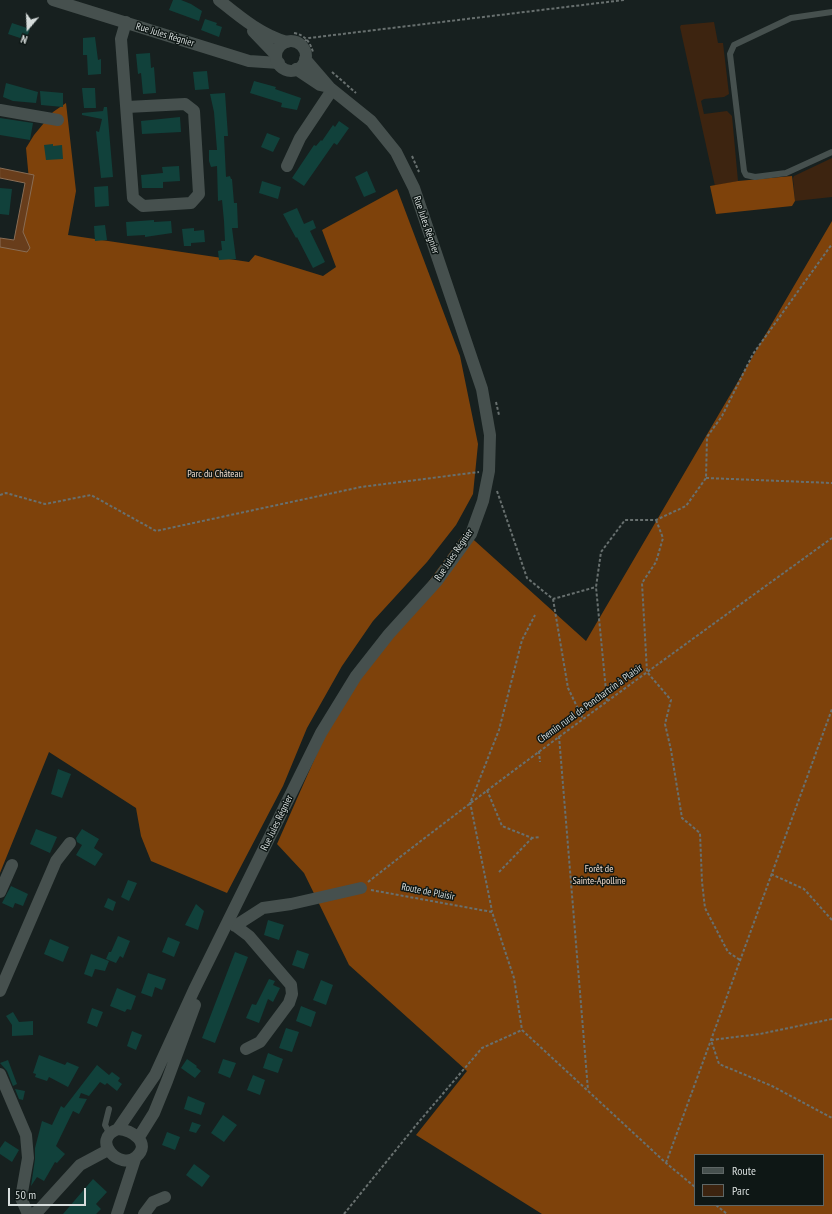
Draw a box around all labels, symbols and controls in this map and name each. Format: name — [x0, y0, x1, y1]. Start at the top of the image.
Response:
north arrow — [8, 8, 48, 48]
street label: Rue Jules Régnier — [134, 20, 196, 50]
text: N — [19, 32, 29, 47]
street label: Rue Jules Régnier — [411, 195, 441, 255]
park label: Parc du Château — [187, 468, 243, 480]
street label: Rue Jules Régnier — [432, 527, 476, 583]
street label: Chemin rural de Ponchartrin à Plaisir — [535, 662, 645, 746]
street label: Rue Jules Régnier — [258, 793, 296, 853]
park label: Forêt de Sainte-Apolline — [572, 863, 626, 886]
street label: Route de Plaisir — [400, 881, 456, 903]
legend — [694, 1154, 824, 1206]
text: Route — [732, 1163, 756, 1178]
scale bar — [10, 1180, 88, 1206]
text: Parc — [732, 1183, 749, 1198]
text: 50 m — [15, 1187, 36, 1202]

